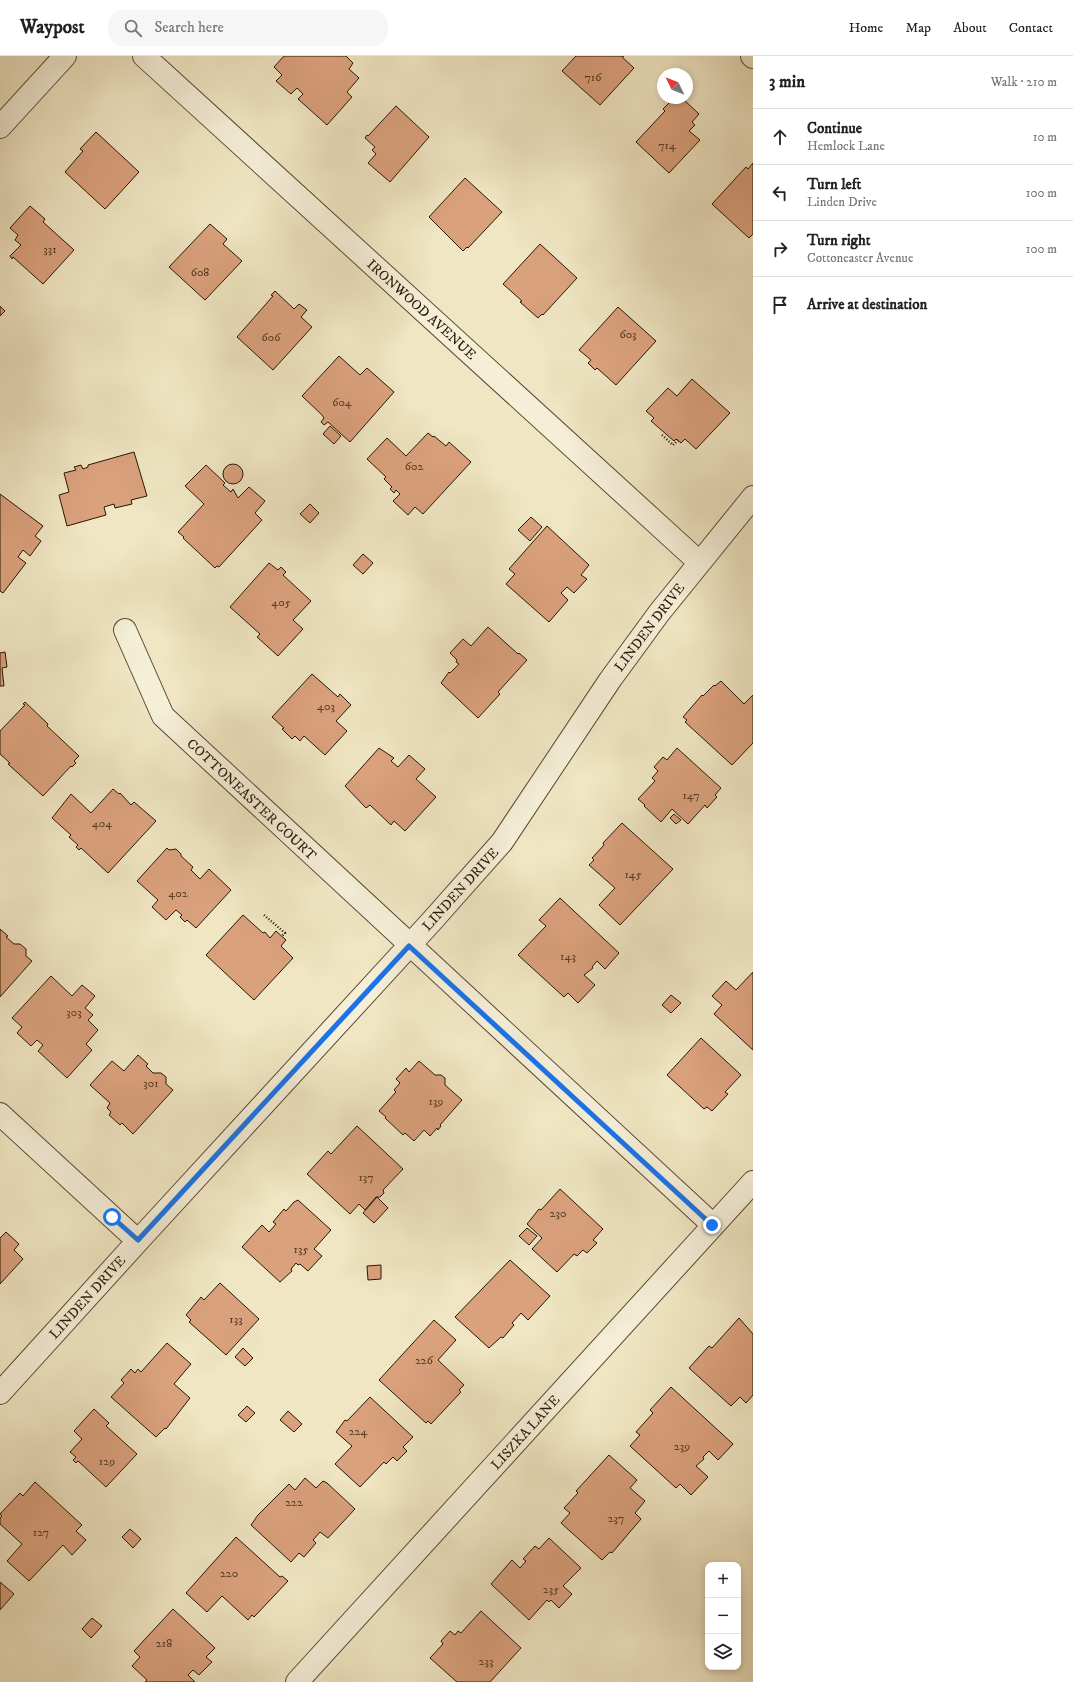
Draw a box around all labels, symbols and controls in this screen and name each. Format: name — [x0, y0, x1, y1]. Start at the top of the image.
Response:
search box — [108, 10, 388, 46]
text: Waypost — [20, 16, 84, 39]
icon: search — [122, 17, 144, 39]
text: Search here — [154, 18, 224, 37]
text: Home — [849, 19, 883, 37]
text: Map — [905, 19, 931, 37]
text: About — [953, 19, 987, 37]
text: Contact — [1009, 19, 1053, 37]
north arrow — [657, 68, 693, 104]
house number: 716 — [585, 70, 602, 85]
text: 3 min — [769, 71, 805, 93]
text: Walk · 210 m — [991, 74, 1057, 90]
text: Continue — [807, 119, 862, 138]
icon: ahead — [769, 126, 791, 148]
text: 10 m — [1033, 129, 1057, 145]
house number: 714 — [658, 138, 677, 153]
text: Hemlock Lane — [807, 138, 885, 154]
text: Turn left — [807, 175, 861, 194]
icon: left — [769, 182, 791, 204]
text: 100 m — [1026, 185, 1057, 201]
text: Linden Drive — [807, 194, 877, 210]
text: Turn right — [807, 231, 870, 250]
icon: right — [769, 238, 791, 260]
text: 100 m — [1026, 241, 1057, 257]
house number: 331 — [43, 242, 57, 257]
text: Cottoneaster Avenue — [807, 250, 913, 266]
street label: IRONWOOD AVENUE — [363, 256, 480, 364]
house number: 608 — [191, 265, 209, 280]
icon: arrive — [769, 294, 791, 316]
text: Arrive at destination — [807, 295, 927, 314]
house number: 603 — [619, 327, 637, 342]
house number: 606 — [262, 330, 281, 345]
house number: 604 — [332, 395, 353, 410]
house number: 602 — [405, 459, 423, 474]
street label: LINDEN DRIVE — [611, 580, 689, 675]
house number: 405 — [271, 595, 291, 610]
house number: 403 — [317, 699, 335, 714]
street label: COTTONEASTER COURT — [183, 735, 320, 865]
house number: 147 — [682, 788, 700, 803]
house number: 404 — [92, 816, 113, 831]
street label: LINDEN DRIVE — [419, 844, 503, 935]
house number: 145 — [624, 867, 642, 882]
house number: 402 — [168, 886, 188, 901]
house number: 143 — [560, 949, 576, 964]
house number: 303 — [66, 1005, 82, 1020]
house number: 301 — [143, 1076, 159, 1091]
house number: 139 — [429, 1094, 443, 1109]
house number: 137 — [358, 1170, 374, 1185]
house number: 230 — [550, 1206, 566, 1221]
route start — [103, 1208, 121, 1226]
route end — [703, 1216, 721, 1234]
house number: 135 — [294, 1242, 308, 1257]
street label: LINDEN DRIVE — [46, 1252, 130, 1343]
house number: 133 — [229, 1312, 243, 1327]
house number: 226 — [415, 1353, 434, 1368]
street label: LISZKA LANE — [487, 1391, 564, 1474]
house number: 224 — [349, 1424, 368, 1439]
house number: 239 — [674, 1439, 690, 1454]
house number: 129 — [99, 1454, 115, 1469]
house number: 222 — [285, 1495, 303, 1510]
house number: 237 — [608, 1511, 624, 1526]
house number: 127 — [33, 1525, 49, 1540]
map controls — [705, 1562, 741, 1670]
button: + — [705, 1562, 741, 1598]
house number: 220 — [220, 1566, 238, 1581]
house number: 235 — [543, 1582, 559, 1597]
button: − — [705, 1598, 741, 1634]
button: layers — [705, 1634, 741, 1670]
house number: 218 — [156, 1636, 172, 1651]
house number: 233 — [479, 1654, 493, 1669]

